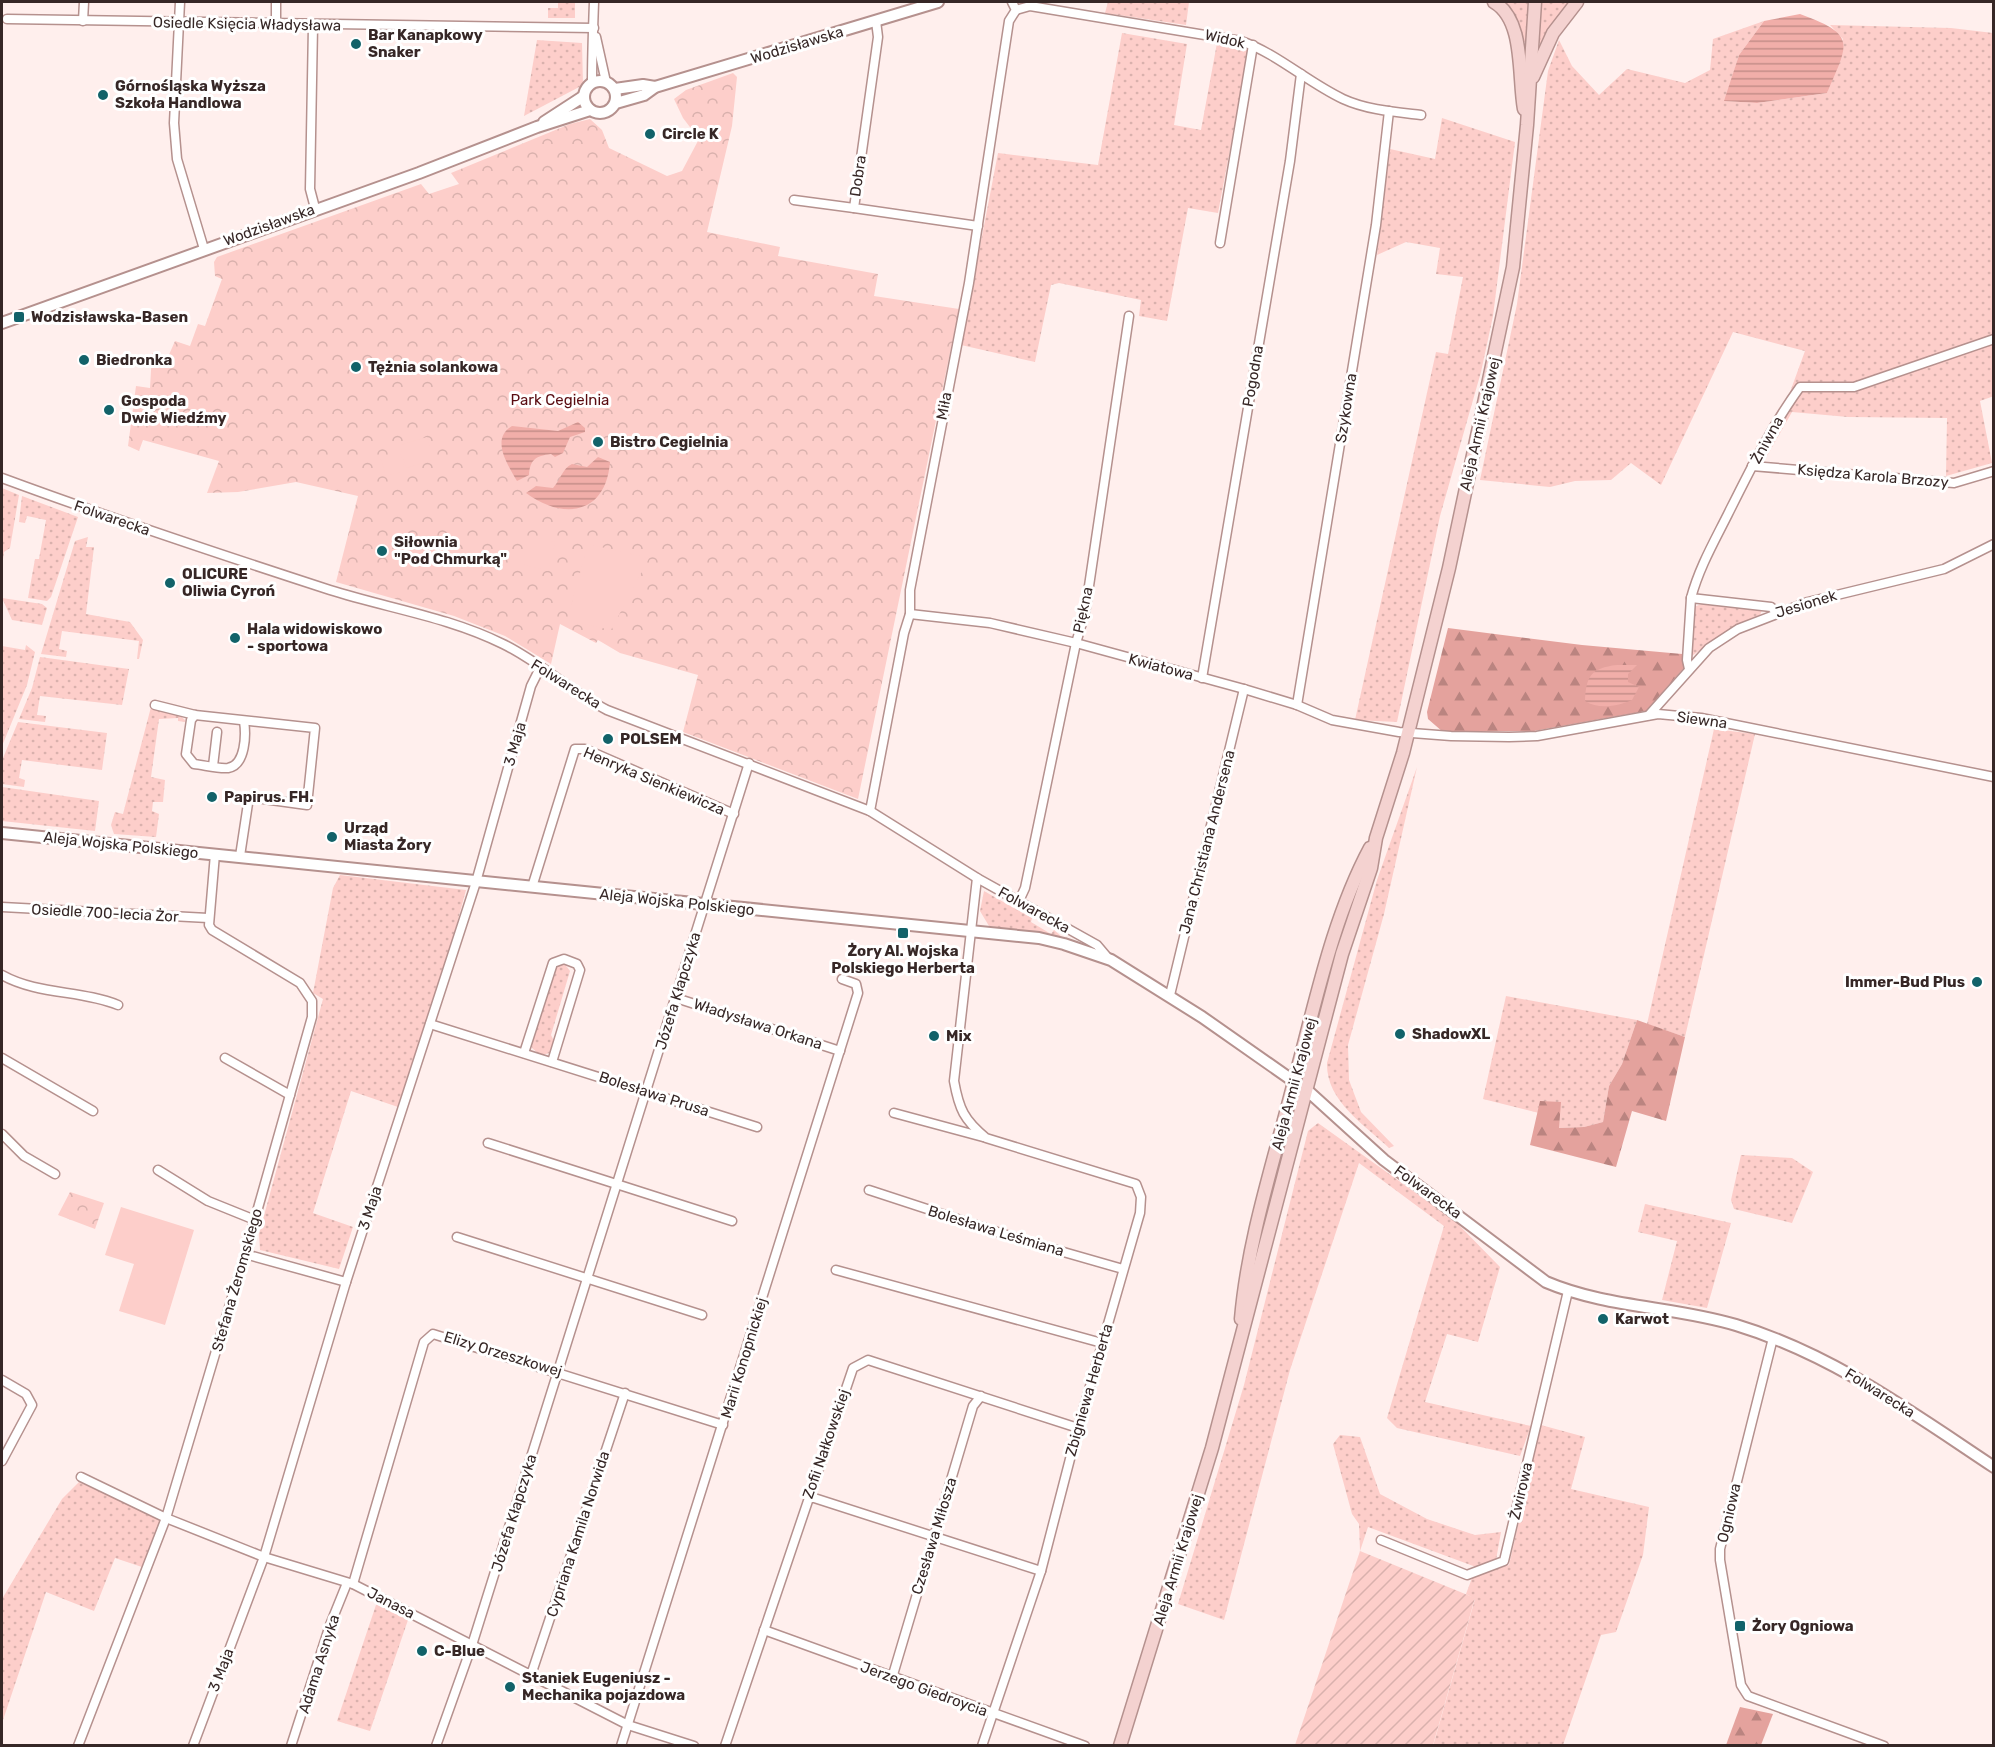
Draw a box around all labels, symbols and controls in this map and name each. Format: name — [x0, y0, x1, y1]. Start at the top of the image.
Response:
street label: Osiedle Księcia Władysława — [153, 13, 341, 35]
street label: Wodzisławska — [749, 22, 845, 68]
place label: Bar Kanapkowy Snaker — [368, 26, 483, 61]
street label: Widok — [1203, 26, 1247, 52]
marker: Bar Kanapkowy Snaker — [349, 37, 363, 51]
place label: Górnośląska Wyższa Szkoła Handlowa — [115, 77, 266, 112]
marker: Górnośląska Wyższa Szkoła Handlowa — [96, 88, 110, 102]
place label: Circle K — [662, 125, 719, 143]
marker: Circle K — [643, 127, 657, 141]
street label: Dobra — [846, 154, 870, 198]
street label: Wodzisławska — [221, 200, 317, 250]
place label: Wodzisławska-Basen — [31, 308, 188, 326]
marker: Wodzisławska-Basen — [12, 310, 26, 324]
street label: Pogodna — [1239, 344, 1267, 408]
place label: Biedronka — [96, 351, 172, 369]
marker: Biedronka — [77, 353, 91, 367]
street label: Aleja Armii Krajowej — [1456, 355, 1504, 493]
place label: Tężnia solankowa — [368, 358, 498, 376]
marker: Tężnia solankowa — [349, 360, 363, 374]
street label: Szykowna — [1332, 372, 1360, 444]
park label: Park Cegielnia — [511, 391, 609, 409]
street label: Miła — [932, 391, 956, 421]
place label: Gospoda Dwie Wiedźmy — [121, 392, 226, 427]
marker: Gospoda Dwie Wiedźmy — [102, 403, 116, 417]
street label: Żniwna — [1747, 413, 1787, 467]
place label: Bistro Cegielnia — [610, 433, 729, 451]
marker: Bistro Cegielnia — [591, 435, 605, 449]
street label: Księdza Karola Brzozy — [1797, 460, 1949, 492]
street label: Folwarecka — [72, 497, 152, 539]
place label: Siłownia "Pod Chmurką" — [394, 533, 507, 568]
marker: Siłownia "Pod Chmurką" — [375, 544, 389, 558]
place label: OLICURE Oliwia Cyroń — [182, 565, 275, 600]
marker: OLICURE Oliwia Cyroń — [163, 576, 177, 590]
street label: Piękna — [1069, 585, 1097, 635]
street label: Jesionek — [1773, 586, 1839, 622]
place label: Hala widowiskowo - sportowa — [247, 620, 382, 655]
marker: Hala widowiskowo - sportowa — [228, 631, 242, 645]
street label: Kwiatowa — [1127, 650, 1195, 684]
street label: Folwarecka — [528, 655, 604, 713]
street label: Siewna — [1676, 708, 1728, 732]
street label: 3 Maja — [500, 720, 530, 768]
place label: POLSEM — [620, 730, 682, 748]
marker: POLSEM — [601, 732, 615, 746]
street label: Henryka Sienkiewicza — [581, 743, 727, 819]
street label: Jana Christiana Andersena — [1175, 748, 1239, 936]
place label: Papirus. FH. — [224, 788, 313, 806]
marker: Papirus. FH. — [205, 790, 219, 804]
place label: Urząd Miasta Żory — [344, 819, 431, 854]
street label: Aleja Wojska Polskiego — [43, 828, 199, 862]
marker: Urząd Miasta Żory — [325, 830, 339, 844]
street label: Folwarecka — [995, 883, 1073, 937]
street label: Aleja Wojska Polskiego — [599, 885, 755, 919]
street label: Osiedle 700-lecia Żor — [31, 900, 179, 926]
marker: Żory Al. Wojska Polskiego Herberta — [896, 926, 910, 940]
street label: Józefa Kłapczyka — [652, 930, 704, 1052]
place label: Żory Al. Wojska Polskiego Herberta — [831, 942, 975, 977]
place label: Immer-Bud Plus — [1845, 973, 1965, 991]
marker: Immer-Bud Plus — [1970, 975, 1984, 989]
street label: Władysława Orkana — [691, 995, 825, 1053]
street label: Aleja Armii Krajowej — [1268, 1016, 1320, 1152]
place label: ShadowXL — [1412, 1025, 1490, 1043]
place label: Mix — [946, 1027, 972, 1045]
marker: ShadowXL — [1393, 1027, 1407, 1041]
marker: Mix — [927, 1029, 941, 1043]
street label: Bolesława Prusa — [597, 1068, 711, 1120]
street label: Folwarecka — [1391, 1161, 1465, 1223]
street label: 3 Maja — [354, 1184, 386, 1232]
street label: Bolesława Leśmiana — [926, 1202, 1066, 1260]
street label: Stefana Żeromskiego — [208, 1206, 266, 1354]
street label: Marii Konopnickiej — [717, 1295, 771, 1421]
place label: Karwot — [1615, 1310, 1669, 1328]
marker: Karwot — [1596, 1312, 1610, 1326]
street label: Zbigniewa Herberta — [1061, 1322, 1117, 1458]
street label: Elizy Orzeszkowej — [442, 1327, 564, 1381]
street label: Folwarecka — [1842, 1364, 1918, 1422]
street label: Zofii Nałkowskiej — [799, 1387, 853, 1501]
street label: Cypriana Kamila Norwida — [543, 1449, 613, 1619]
street label: Józefa Kłapczyka — [488, 1452, 540, 1574]
street label: Żwirowa — [1506, 1461, 1536, 1521]
street label: Czesława Miłosza — [908, 1475, 960, 1597]
street label: Ogniowa — [1713, 1482, 1745, 1544]
street label: Aleja Armii Krajowej — [1149, 1492, 1207, 1628]
street label: Janasa — [364, 1583, 418, 1623]
street label: Adama Asnyka — [295, 1612, 343, 1716]
place label: Żory Ogniowa — [1752, 1617, 1854, 1635]
marker: Żory Ogniowa — [1733, 1619, 1747, 1633]
place label: C-Blue — [434, 1642, 485, 1660]
marker: C-Blue — [415, 1644, 429, 1658]
street label: 3 Maja — [205, 1646, 237, 1694]
street label: Jerzego Giedroycia — [858, 1658, 990, 1720]
place label: Staniek Eugeniusz - Mechanika pojazdowa — [522, 1669, 685, 1704]
marker: Staniek Eugeniusz - Mechanika pojazdowa — [503, 1680, 517, 1694]

